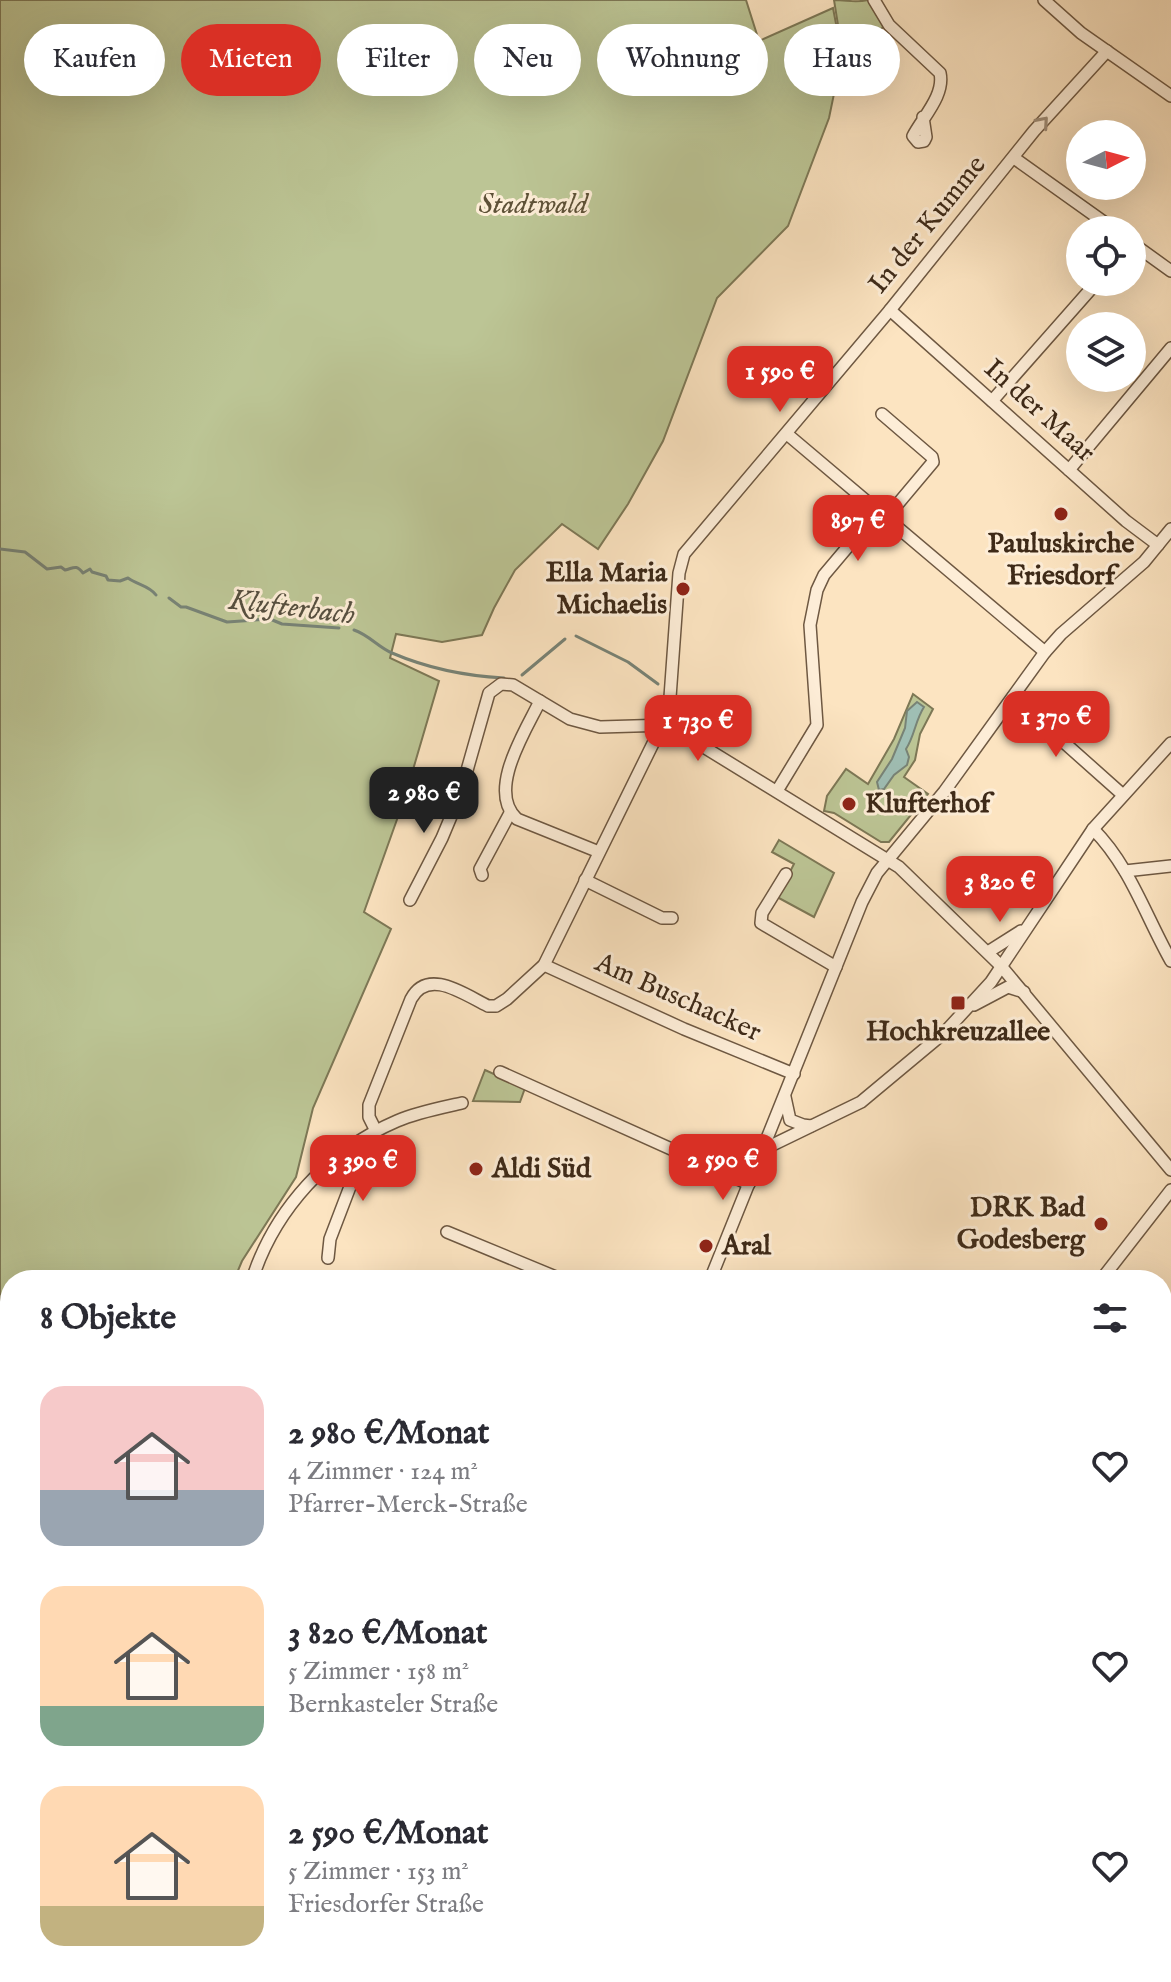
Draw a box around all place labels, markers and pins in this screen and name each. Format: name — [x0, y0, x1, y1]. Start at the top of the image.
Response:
pin: 1 590 € — [706, 346, 854, 414]
pin: 897 € — [802, 495, 914, 563]
marker: Pauluskirche Friesdorf — [1052, 505, 1070, 523]
place label: Pauluskirche Friesdorf — [988, 527, 1135, 594]
place label: Ella Maria Michaelis — [546, 556, 668, 623]
marker: Ella Maria Michaelis — [674, 580, 692, 598]
pin: 1 370 € — [982, 691, 1130, 759]
pin: 1 730 € — [624, 695, 772, 763]
pin: 2 980 € — [350, 767, 498, 835]
place label: Klufterhof — [865, 787, 995, 822]
marker: Klufterhof — [840, 795, 858, 813]
pin: 3 820 € — [926, 856, 1074, 924]
marker: Hochkreuzallee — [949, 994, 967, 1012]
place label: Hochkreuzallee — [866, 1015, 1050, 1050]
pin: 2 590 € — [649, 1134, 797, 1202]
pin: 3 390 € — [289, 1135, 437, 1203]
place label: Aldi Süd — [491, 1152, 592, 1187]
marker: Aldi Süd — [467, 1160, 485, 1178]
place label: DRK Bad Godesberg — [957, 1191, 1086, 1258]
marker: DRK Bad Godesberg — [1092, 1215, 1110, 1233]
place label: Aral — [721, 1229, 772, 1264]
marker: Aral — [697, 1237, 715, 1255]

